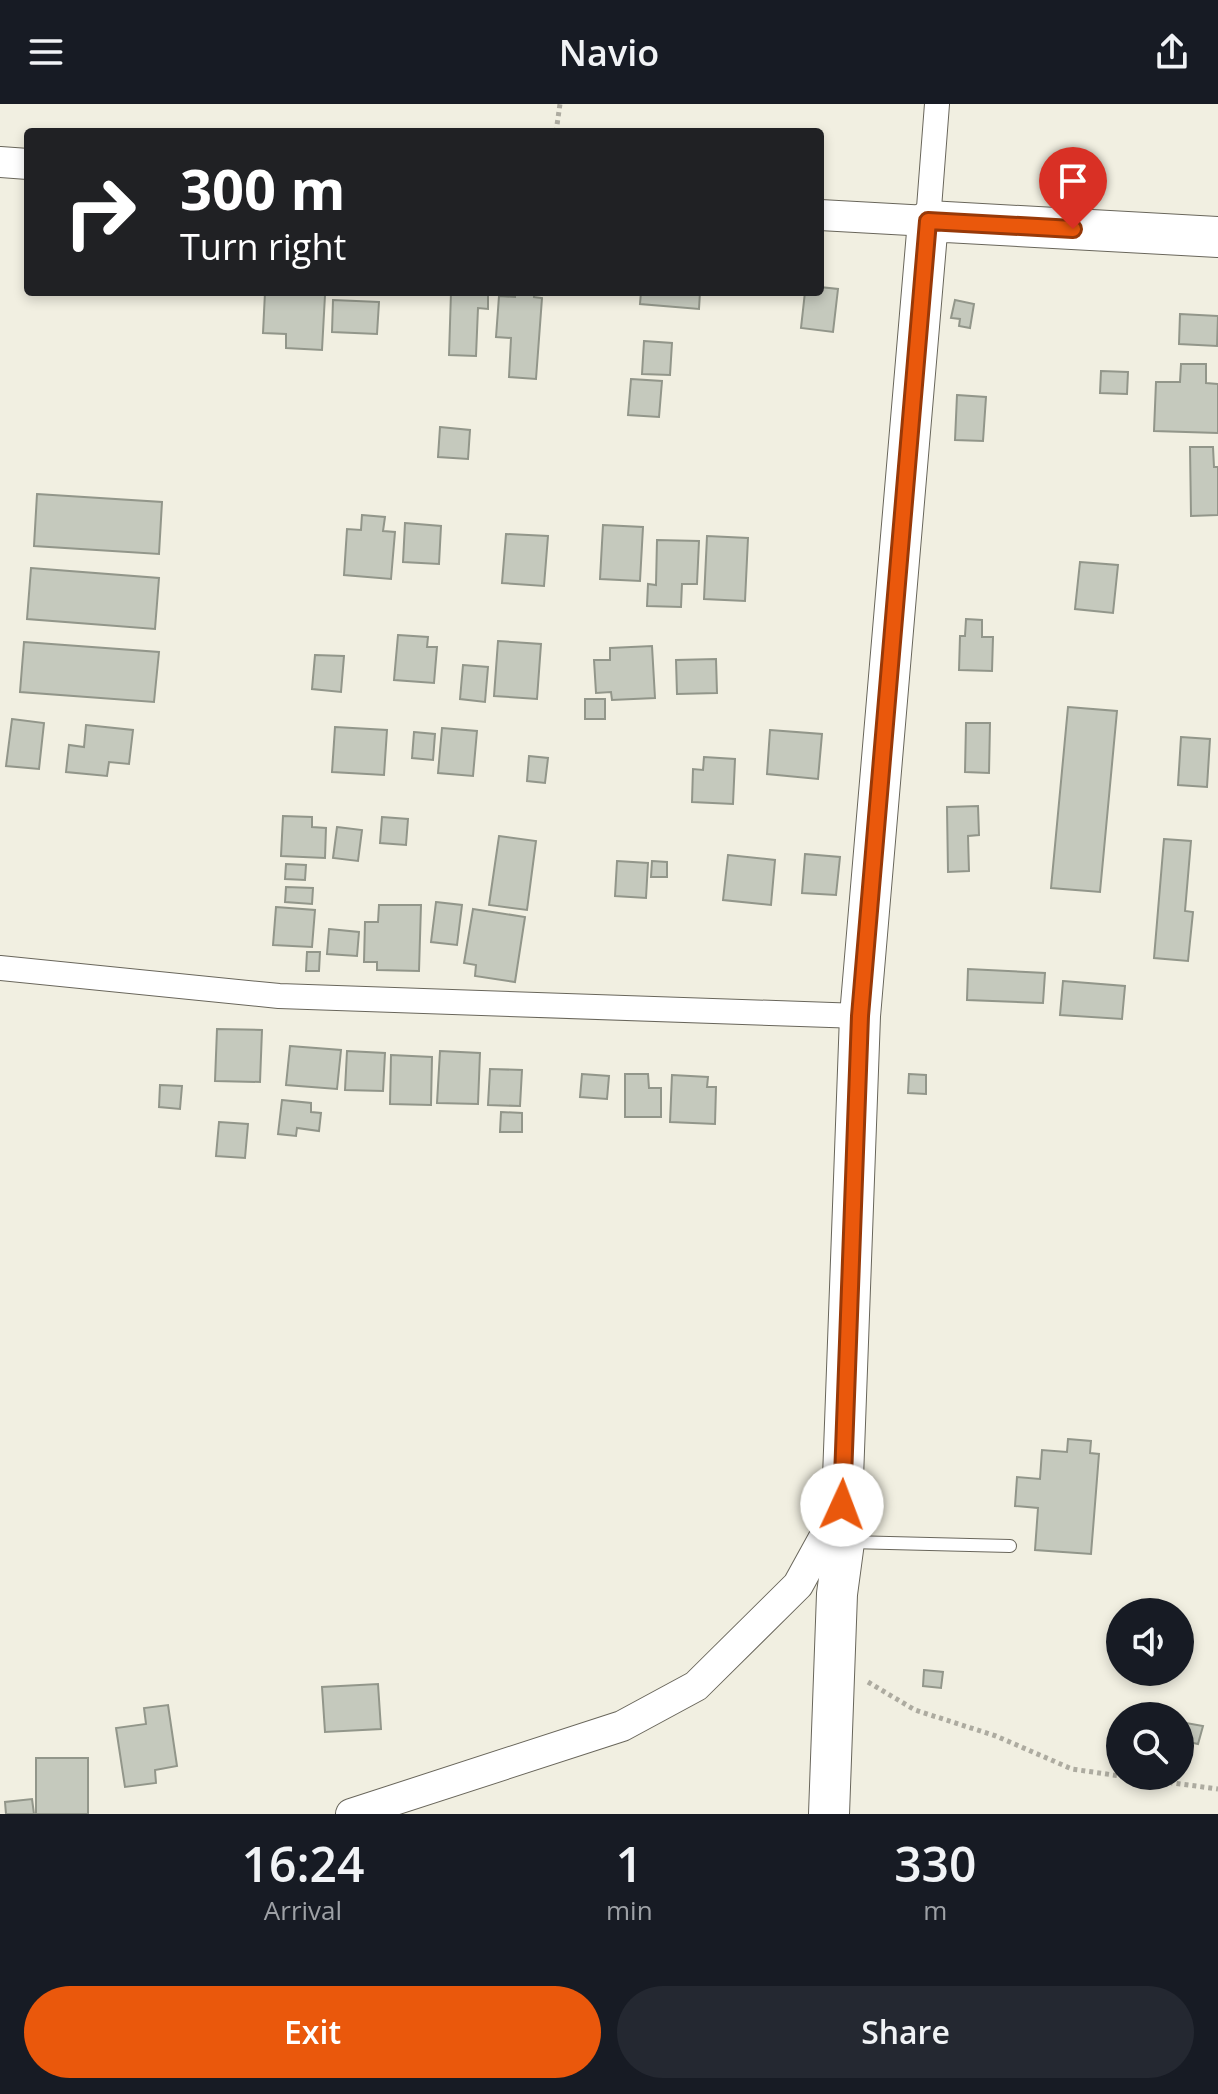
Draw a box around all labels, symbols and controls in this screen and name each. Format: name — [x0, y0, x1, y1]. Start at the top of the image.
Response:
text: Navio — [559, 28, 659, 77]
icon: menu — [24, 30, 68, 74]
icon: share — [1150, 30, 1194, 74]
pin — [1039, 147, 1107, 229]
text: 300 m — [180, 150, 346, 226]
icon: arrive — [1051, 159, 1095, 203]
icon: right — [48, 160, 152, 264]
text: Turn right — [180, 222, 346, 271]
position arrow — [800, 1463, 884, 1547]
map controls — [1106, 1598, 1194, 1790]
button: sound — [1106, 1598, 1194, 1686]
button: search — [1106, 1702, 1194, 1790]
text: 16:24 — [242, 1831, 364, 1896]
text: 1 — [616, 1831, 643, 1896]
text: 330 — [894, 1831, 976, 1896]
text: Arrival — [264, 1892, 342, 1928]
text: min — [606, 1892, 653, 1928]
text: m — [923, 1892, 947, 1928]
button: Exit — [24, 1986, 601, 2078]
button: Share — [617, 1986, 1194, 2078]

